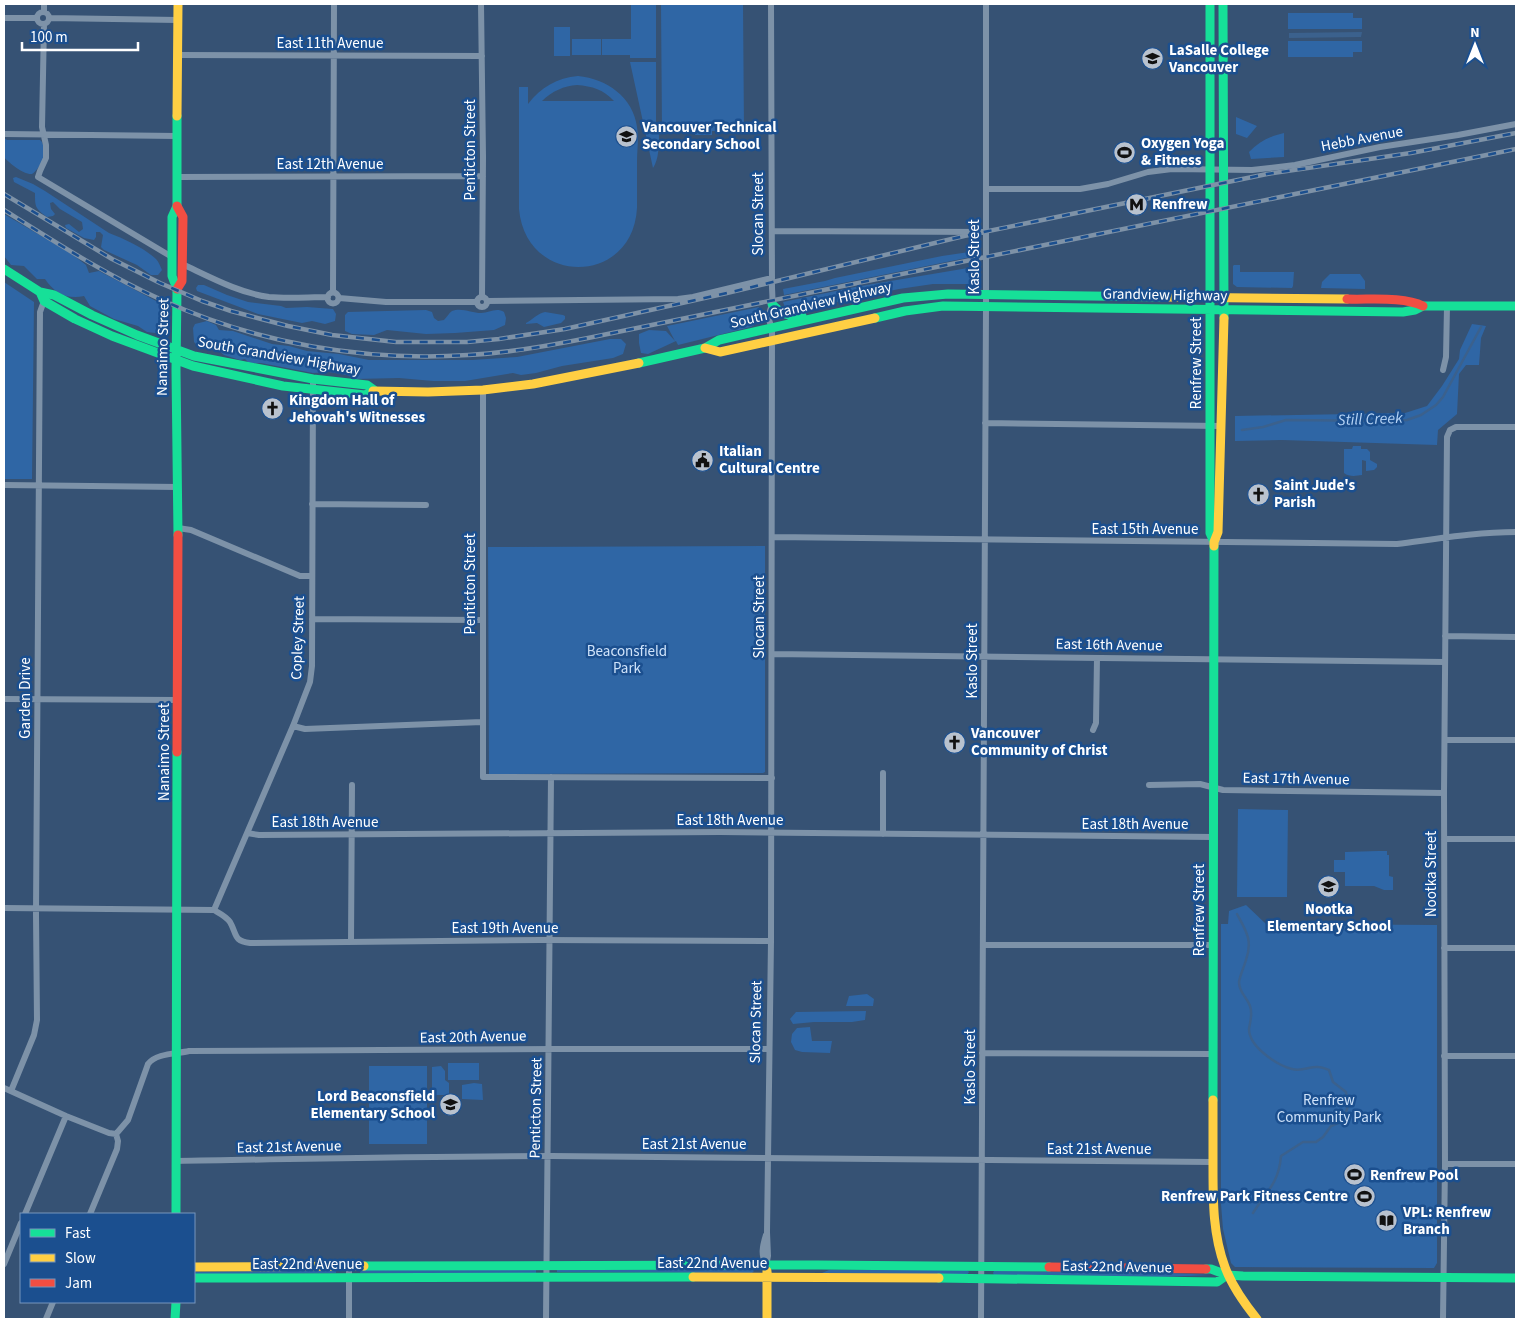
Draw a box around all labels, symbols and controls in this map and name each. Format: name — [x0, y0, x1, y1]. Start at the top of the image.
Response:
scale bar — [22, 20, 139, 52]
north arrow — [1450, 20, 1500, 70]
text: N — [1470, 23, 1480, 43]
text: 100 m — [30, 27, 68, 48]
street label: East 11th Avenue — [277, 33, 383, 54]
place label: LaSalle College Vancouver — [1168, 40, 1269, 78]
school or university icon: LaSalle College Vancouver — [1141, 47, 1165, 71]
street label: Penticton Street — [460, 99, 481, 201]
place label: Vancouver Technical Secondary School — [641, 117, 777, 155]
street label: Hebb Avenue — [1319, 121, 1405, 157]
school or university icon: Vancouver Technical Secondary School — [614, 124, 638, 148]
place label: Oxygen Yoga & Fitness — [1141, 133, 1224, 171]
sports icon: Oxygen Yoga & Fitness — [1113, 140, 1137, 164]
street label: East 12th Avenue — [277, 154, 383, 175]
street label: Slocan Street — [748, 172, 769, 256]
metro station icon: Renfrew — [1124, 192, 1148, 216]
place label: Renfrew — [1152, 194, 1208, 215]
street label: Kaslo Street — [964, 219, 985, 295]
street label: South Grandview Highway — [728, 276, 894, 334]
street label: Grandview Highway — [1103, 283, 1227, 307]
street label: Nanaimo Street — [152, 298, 174, 396]
street label: Renfrew Street — [1186, 317, 1207, 409]
street label: South Grandview Highway — [196, 331, 362, 381]
place label: Kingdom Hall of Jehovah's Witnesses — [289, 390, 426, 428]
church icon: Kingdom Hall of Jehovah's Witnesses — [261, 397, 285, 421]
water label: Still Creek — [1337, 407, 1403, 431]
place label: Italian Cultural Centre — [719, 441, 820, 479]
public building icon: Italian Cultural Centre — [691, 448, 715, 472]
place label: Saint Jude's Parish — [1274, 475, 1355, 513]
church icon: Saint Jude's Parish — [1246, 482, 1270, 506]
street label: East 15th Avenue — [1092, 519, 1198, 540]
street label: Penticton Street — [460, 533, 481, 635]
street label: Slocan Street — [749, 575, 770, 659]
street label: Copley Street — [286, 596, 310, 680]
street label: Kaslo Street — [962, 623, 983, 699]
street label: East 16th Avenue — [1055, 634, 1163, 656]
park label: Beaconsfield Park — [587, 641, 667, 679]
street label: Garden Drive — [15, 657, 36, 739]
street label: Nanaimo Street — [154, 703, 175, 801]
place label: Vancouver Community of Christ — [970, 723, 1108, 761]
church icon: Vancouver Community of Christ — [943, 730, 967, 754]
street label: East 17th Avenue — [1242, 768, 1350, 790]
street label: East 18th Avenue — [677, 810, 783, 831]
street label: East 18th Avenue — [272, 812, 378, 833]
street label: East 18th Avenue — [1082, 814, 1188, 835]
street label: Nootka Street — [1421, 831, 1442, 917]
street label: Renfrew Street — [1189, 864, 1210, 956]
school or university icon: Nootka Elementary School — [1317, 874, 1341, 898]
place label: Nootka Elementary School — [1267, 899, 1392, 937]
street label: East 19th Avenue — [452, 918, 558, 939]
street label: Slocan Street — [745, 980, 767, 1064]
street label: East 20th Avenue — [419, 1026, 527, 1048]
street label: Kaslo Street — [960, 1029, 981, 1105]
street label: Penticton Street — [525, 1057, 547, 1159]
place label: Lord Beaconsfield Elementary School — [310, 1086, 436, 1124]
park label: Renfrew Community Park — [1277, 1090, 1382, 1128]
school or university icon: Lord Beaconsfield Elementary School — [439, 1093, 463, 1117]
street label: East 21st Avenue — [642, 1134, 746, 1155]
street label: East 21st Avenue — [236, 1136, 342, 1158]
street label: East 21st Avenue — [1047, 1139, 1151, 1160]
sports icon: Renfrew Pool — [1342, 1163, 1366, 1187]
place label: Renfrew Pool — [1370, 1165, 1459, 1186]
sports icon: Renfrew Park Fitness Centre — [1352, 1184, 1376, 1208]
place label: Renfrew Park Fitness Centre — [1161, 1186, 1348, 1207]
place label: VPL: Renfrew Branch — [1402, 1202, 1492, 1240]
library icon: VPL: Renfrew Branch — [1375, 1209, 1399, 1233]
legend — [20, 1213, 195, 1303]
text: Fast — [65, 1223, 91, 1244]
text: Slow — [65, 1248, 96, 1269]
street label: East 22nd Avenue — [657, 1253, 767, 1274]
street label: East 22nd Avenue — [252, 1254, 362, 1275]
street label: East 22nd Avenue — [1062, 1256, 1172, 1278]
text: Jam — [65, 1273, 92, 1294]

